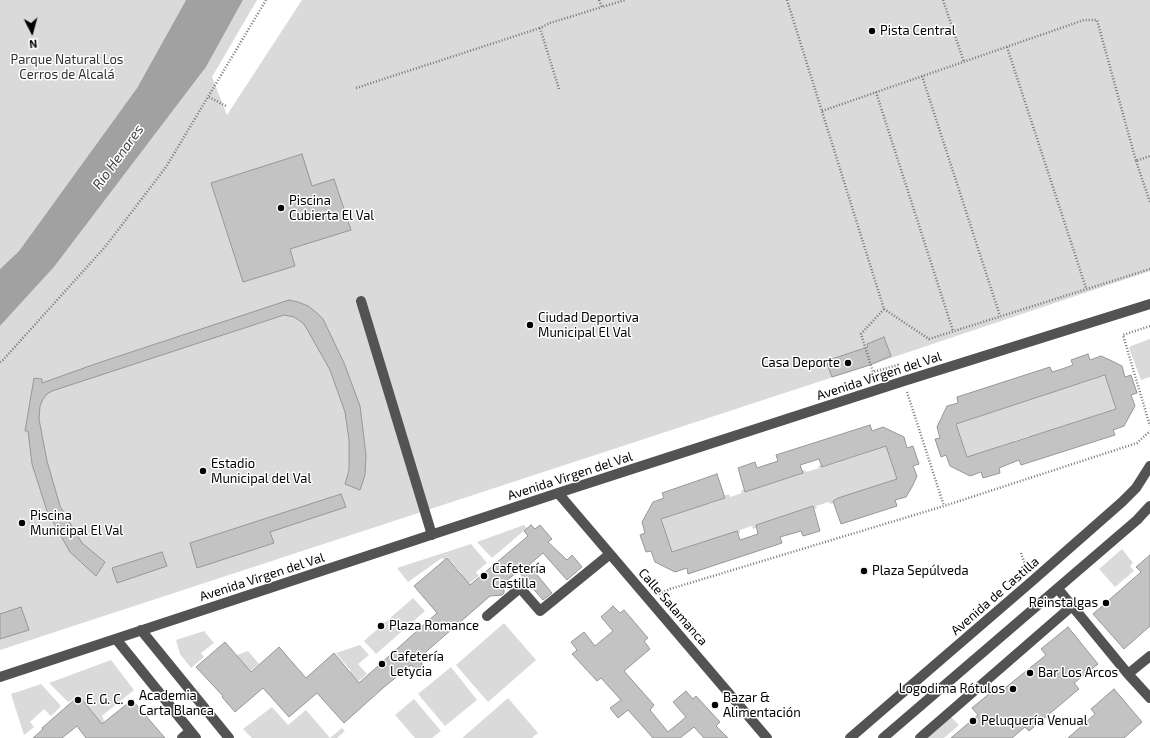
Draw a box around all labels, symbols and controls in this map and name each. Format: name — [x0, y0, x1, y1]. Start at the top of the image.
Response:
north arrow — [12, 12, 52, 52]
place label: Pista Central — [880, 23, 956, 39]
marker: Pista Central — [867, 26, 877, 36]
text: N — [29, 38, 38, 51]
park label: Parque Natural Los Cerros de Alcalá — [11, 52, 123, 83]
water label: Río Henares — [89, 121, 147, 193]
place label: Piscina Cubierta El Val — [289, 193, 374, 224]
marker: Piscina Cubierta El Val — [276, 203, 286, 213]
place label: Ciudad Deportiva Municipal El Val — [538, 310, 639, 341]
marker: Ciudad Deportiva Municipal El Val — [525, 320, 535, 330]
street label: Avenida Virgen del Val — [815, 348, 943, 404]
place label: Casa Deporte — [761, 355, 840, 371]
marker: Casa Deporte — [843, 358, 853, 368]
street label: Avenida Virgen del Val — [506, 448, 634, 504]
place label: Estadio Municipal del Val — [211, 456, 311, 487]
marker: Estadio Municipal del Val — [198, 466, 208, 476]
place label: Piscina Municipal El Val — [30, 508, 123, 539]
marker: Piscina Municipal El Val — [17, 518, 27, 528]
street label: Avenida Virgen del Val — [198, 549, 326, 605]
street label: Avenida de Castilla — [948, 554, 1042, 638]
place label: Cafetería Castilla — [492, 561, 546, 592]
place label: Plaza Sepúlveda — [872, 563, 969, 579]
street label: Calle Salamanca — [635, 565, 711, 649]
marker: Plaza Sepúlveda — [859, 566, 869, 576]
marker: Cafetería Castilla — [479, 571, 489, 581]
place label: Reinstalgas — [1029, 595, 1098, 611]
marker: Reinstalgas — [1101, 598, 1111, 608]
place label: Plaza Romance — [389, 618, 479, 634]
marker: Plaza Romance — [376, 621, 386, 631]
place label: Cafetería Letycia — [390, 649, 444, 680]
marker: Cafetería Letycia — [377, 659, 387, 669]
place label: Bar Los Arcos — [1038, 665, 1118, 681]
marker: Bar Los Arcos — [1025, 668, 1035, 678]
place label: Logodima Rótulos — [899, 681, 1005, 697]
marker: Logodima Rótulos — [1008, 684, 1018, 694]
place label: Academia Carta Blanca — [139, 688, 214, 719]
place label: Bazar & Alimentación — [723, 690, 801, 721]
place label: E. G. C. — [86, 692, 124, 708]
marker: E. G. C. — [73, 695, 83, 705]
marker: Academia Carta Blanca — [126, 698, 136, 708]
marker: Bazar & Alimentación — [710, 700, 720, 710]
place label: Peluquería Venual — [981, 713, 1087, 729]
marker: Peluquería Venual — [968, 716, 978, 726]

